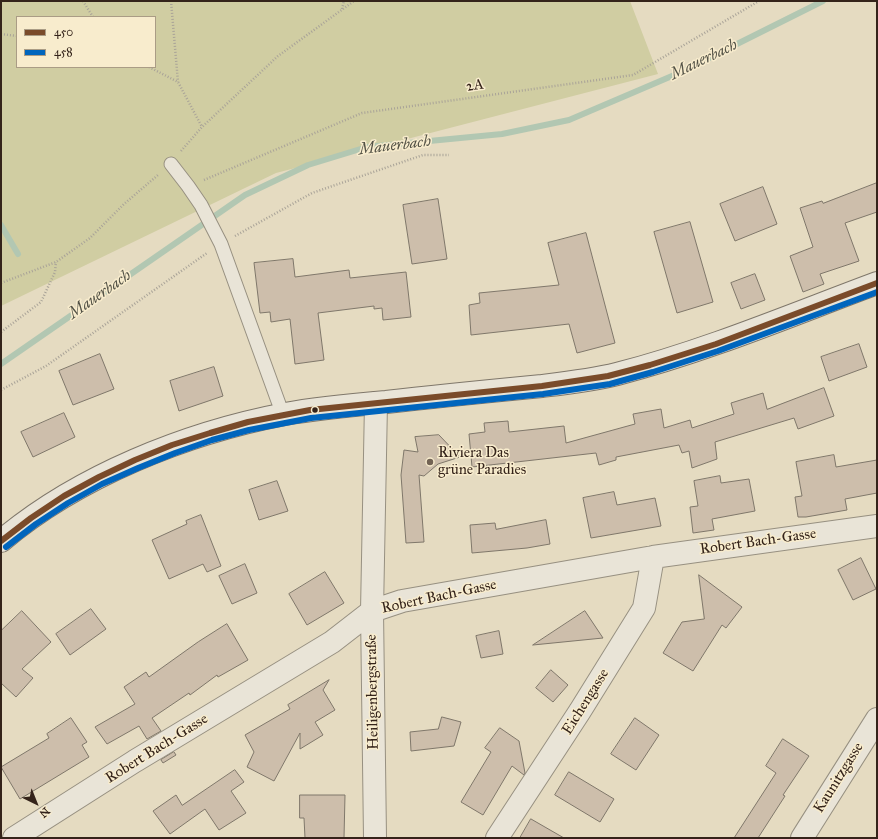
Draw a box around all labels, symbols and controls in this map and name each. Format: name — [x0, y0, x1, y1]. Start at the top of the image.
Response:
legend — [16, 16, 156, 68]
text: 450 — [54, 25, 73, 39]
water label: Mauerbach — [667, 36, 741, 84]
text: 458 — [54, 45, 73, 59]
street label: 2A — [465, 76, 485, 96]
water label: Mauerbach — [358, 132, 432, 160]
water label: Mauerbach — [65, 266, 135, 324]
unlabelled marker — [310, 405, 320, 415]
place label: Riviera Das grüne Paradies — [438, 444, 526, 479]
marker: Riviera Das grüne Paradies — [425, 457, 435, 467]
street label: Robert Bach-Gasse — [699, 525, 817, 559]
street label: Robert Bach-Gasse — [380, 576, 498, 618]
street label: Heiligenbergstraße — [363, 634, 383, 750]
street label: Eichengasse — [559, 666, 613, 738]
street label: Robert Bach-Gasse — [102, 710, 212, 788]
street label: Kaunitzgasse — [810, 739, 868, 817]
north arrow — [16, 783, 56, 823]
text: N — [37, 804, 52, 820]

